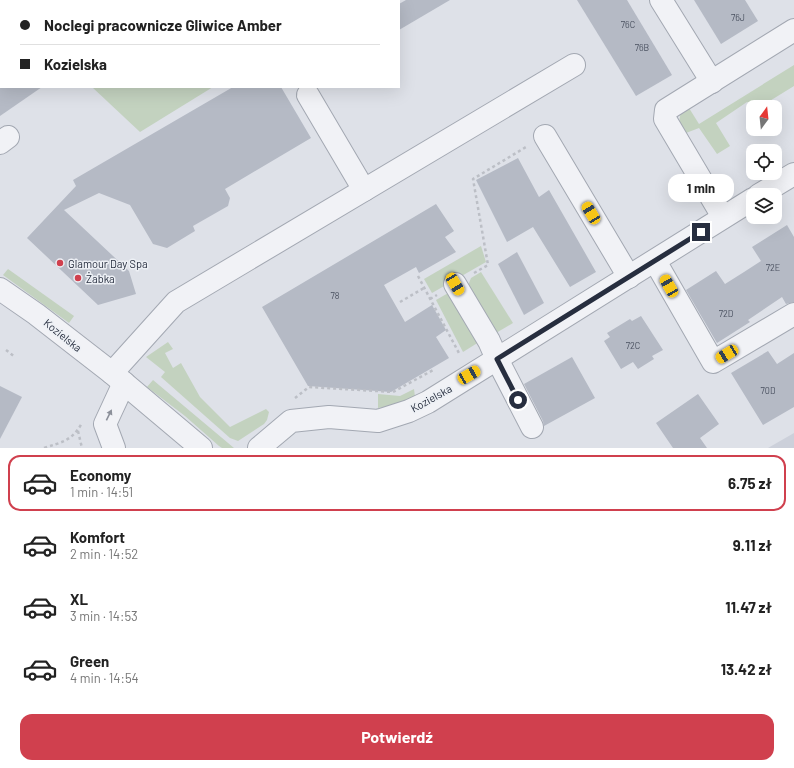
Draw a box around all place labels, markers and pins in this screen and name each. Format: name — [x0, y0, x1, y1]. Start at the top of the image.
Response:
place label: Glamour Day Spa — [68, 257, 148, 270]
marker: Glamour Day Spa — [55, 258, 65, 268]
place label: Żabka — [86, 271, 115, 285]
marker: Żabka — [73, 273, 83, 283]

